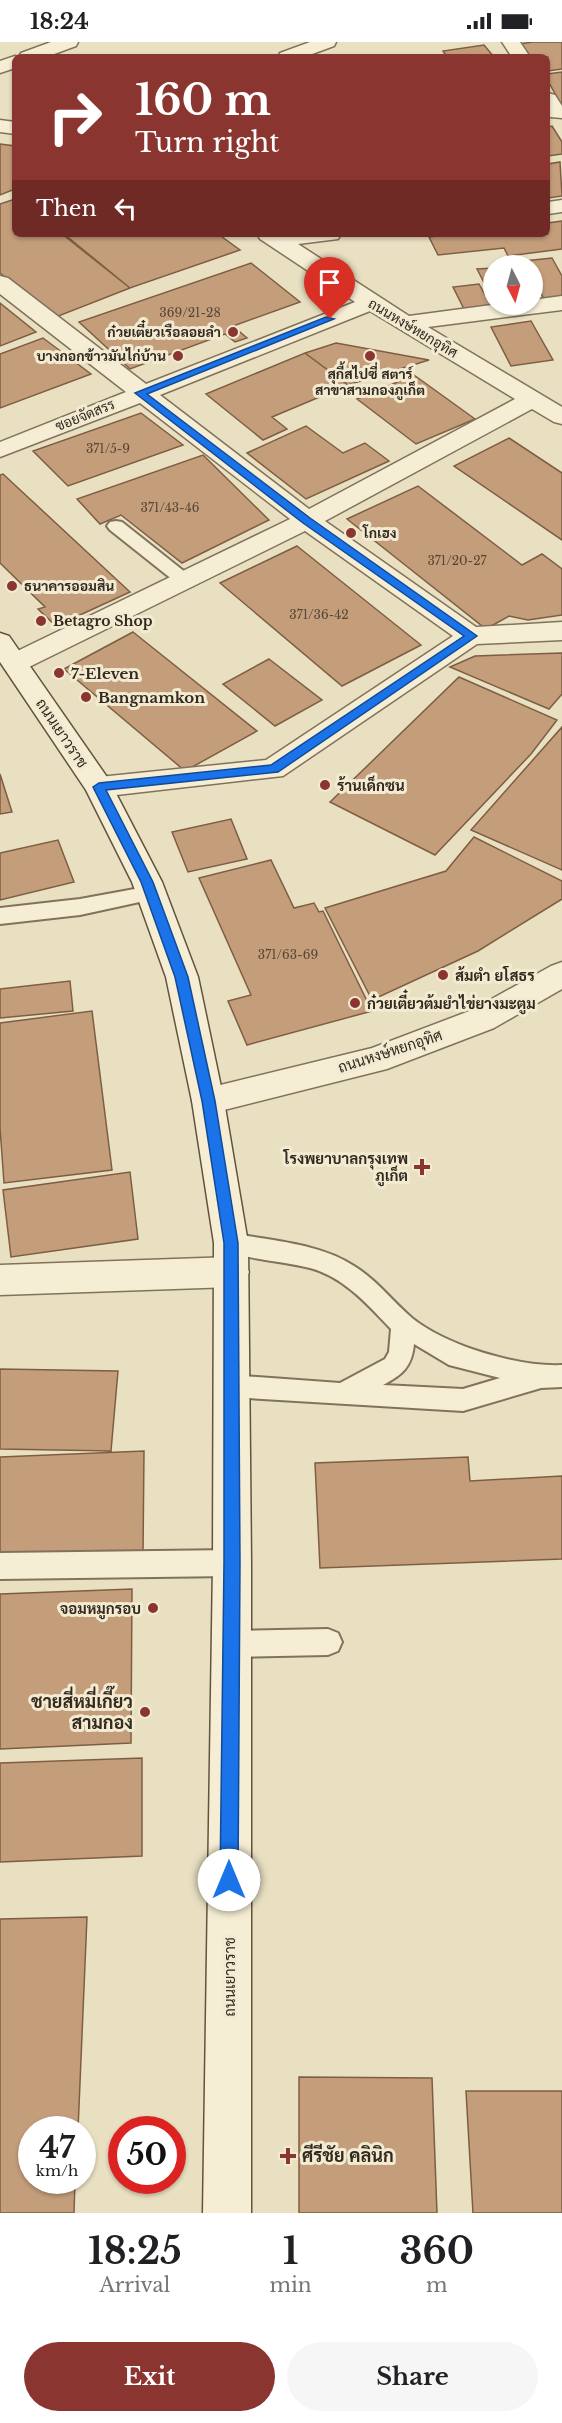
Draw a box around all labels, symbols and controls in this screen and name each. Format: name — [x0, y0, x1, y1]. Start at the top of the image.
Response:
text: 18:24 — [30, 8, 89, 35]
text: 160 m — [135, 74, 271, 126]
icon: right — [36, 78, 114, 156]
text: Turn right — [135, 126, 279, 159]
icon: left — [109, 192, 142, 225]
text: Then — [36, 195, 97, 222]
north arrow — [483, 255, 543, 315]
map controls — [483, 255, 543, 315]
pin — [304, 257, 355, 319]
icon: arrive — [313, 266, 346, 299]
street label: ถนนหงษ์หยกอุทิศ — [364, 294, 461, 363]
house number: 369/21-28 — [159, 305, 221, 320]
place label: ก๋วยเตี๋ยวเรือลอยลำ — [107, 319, 221, 341]
marker: ก๋วยเตี๋ยวเรือลอยลำ — [226, 325, 240, 339]
place label: บางกอกข้าวมันไก่บ้าน — [36, 347, 166, 365]
marker: บางกอกข้าวมันไก่บ้าน — [171, 349, 185, 363]
marker: สุกี้สไปซี่ สตาร์ สาขาสามกองภูเก็ต — [363, 349, 377, 363]
place label: สุกี้สไปซี่ สตาร์ สาขาสามกองภูเก็ต — [315, 361, 425, 401]
street label: ซอยจัดสรร — [53, 395, 118, 435]
house number: 371/5-9 — [86, 441, 130, 456]
house number: 371/43-46 — [141, 500, 200, 515]
place label: โกเฮง — [362, 524, 397, 542]
marker: โกเฮง — [344, 526, 358, 540]
house number: 371/20-27 — [427, 553, 488, 568]
place label: ธนาคารออมสิน — [24, 577, 114, 595]
marker: ธนาคารออมสิน — [5, 579, 19, 593]
house number: 371/36-42 — [289, 607, 349, 622]
place label: Betagro Shop — [53, 612, 153, 630]
marker: Betagro Shop — [34, 614, 48, 628]
place label: 7-Eleven — [71, 664, 139, 683]
marker: 7-Eleven — [52, 666, 66, 680]
place label: Bangnamkon — [98, 688, 205, 707]
marker: Bangnamkon — [79, 690, 93, 704]
street label: ถนนเยาวราช — [32, 695, 92, 771]
place label: ร้านเด็กซน — [337, 775, 405, 795]
marker: ร้านเด็กซน — [318, 778, 332, 792]
house number: 371/63-69 — [258, 947, 318, 962]
place label: ส้มตำ ยโสธร — [455, 965, 535, 985]
marker: ส้มตำ ยโสธร — [436, 968, 450, 982]
place label: ก๋วยเตี๋ยวต้มยำไข่ยางมะตูม — [367, 989, 536, 1015]
marker: ก๋วยเตี๋ยวต้มยำไข่ยางมะตูม — [348, 996, 362, 1010]
street label: ถนนหงษ์หยกอุทิศ — [335, 1025, 445, 1079]
place label: โรงพยาบาลกรุงเทพ ภูเก็ต — [282, 1148, 408, 1187]
marker: โรงพยาบาลกรุงเทพ ภูเก็ต — [413, 1158, 431, 1176]
place label: จอมหมูกรอบ — [60, 1599, 141, 1620]
marker: จอมหมูกรอบ — [146, 1601, 160, 1615]
place label: ชายสี่หมี่เกี๊ยว สามกอง — [31, 1685, 133, 1734]
marker: ชายสี่หมี่เกี๊ยว สามกอง — [138, 1705, 152, 1719]
position arrow — [197, 1848, 261, 1912]
street label: ถนนเยาวราช — [220, 1937, 239, 2017]
speed limit sign: 50 — [108, 2116, 186, 2194]
text: 47 — [39, 2129, 75, 2166]
place label: ศีรีชัย คลินิก — [302, 2143, 394, 2167]
marker: ศีรีชัย คลินิก — [279, 2147, 297, 2165]
text: km/h — [36, 2161, 78, 2180]
text: 18:25 — [88, 2229, 182, 2274]
text: 1 — [283, 2229, 298, 2274]
text: 360 — [400, 2229, 474, 2274]
text: Arrival — [99, 2273, 170, 2297]
text: min — [270, 2273, 312, 2297]
text: m — [426, 2273, 448, 2297]
button: Exit — [24, 2342, 275, 2411]
button: Share — [287, 2342, 538, 2411]

